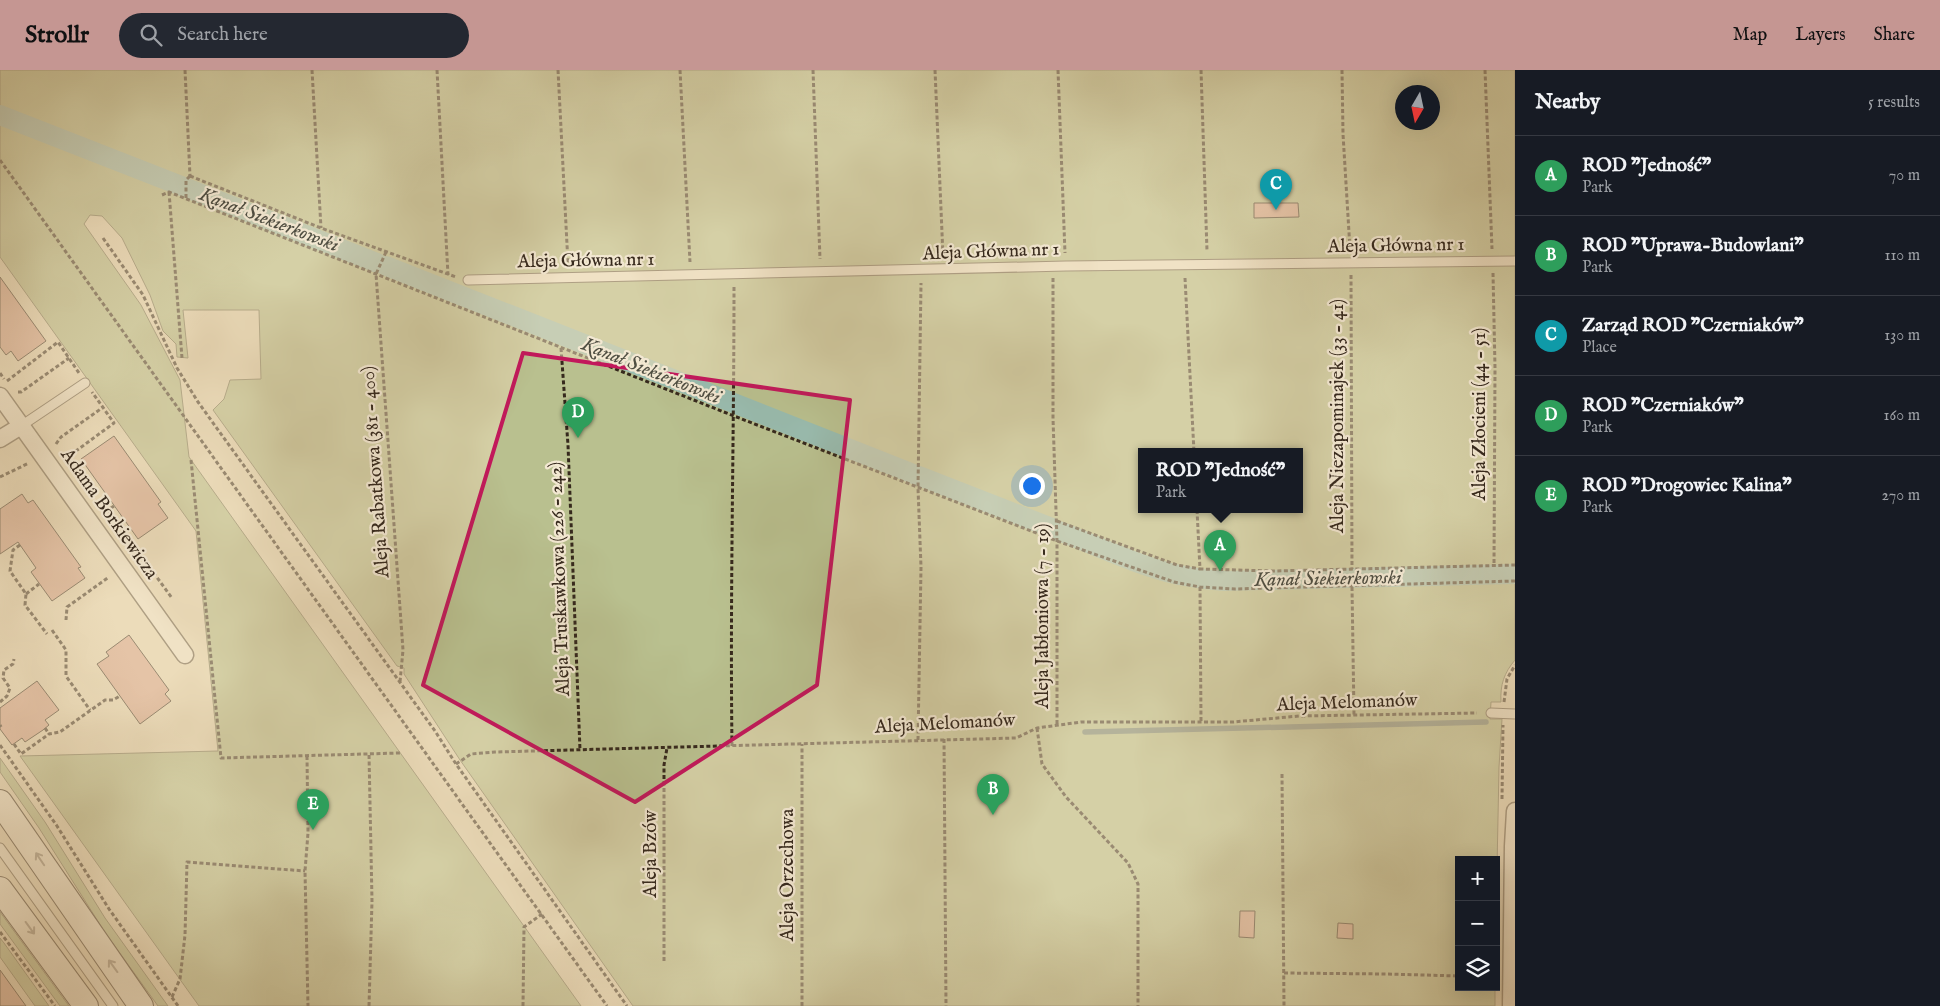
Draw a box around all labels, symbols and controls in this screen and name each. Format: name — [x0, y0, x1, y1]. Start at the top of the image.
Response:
search box — [119, 13, 469, 58]
text: Strollr — [25, 20, 89, 51]
icon: search — [137, 21, 165, 49]
text: Search here — [177, 23, 268, 47]
text: Map — [1733, 24, 1767, 47]
text: Layers — [1795, 24, 1846, 47]
text: Share — [1874, 24, 1915, 47]
north arrow — [1395, 85, 1440, 130]
text: Nearby — [1535, 89, 1600, 116]
text: 5 results — [1868, 93, 1920, 113]
text: ROD "Jedność" — [1582, 154, 1711, 178]
text: A — [1546, 166, 1556, 186]
text: 70 m — [1889, 166, 1920, 186]
pin: C — [1260, 169, 1292, 210]
text: Park — [1582, 178, 1612, 198]
water label: Kanał Siekierkowski — [195, 182, 343, 259]
street label: Aleja Główna nr 1 — [1326, 233, 1465, 259]
text: ROD "Uprawa-Budowlani" — [1582, 234, 1804, 258]
street label: Aleja Główna nr 1 — [921, 238, 1060, 266]
text: B — [1546, 246, 1556, 266]
text: 110 m — [1884, 246, 1920, 266]
street label: Aleja Główna nr 1 — [516, 248, 655, 274]
text: Park — [1582, 258, 1612, 278]
street label: Aleja Niezapominajek (33 - 41) — [1326, 299, 1350, 534]
text: Zarząd ROD "Czerniaków" — [1582, 314, 1804, 338]
text: C — [1545, 326, 1557, 346]
text: 130 m — [1884, 326, 1920, 346]
street label: Aleja Złocieni (44 - 51) — [1468, 328, 1492, 501]
water label: Kanał Siekierkowski — [577, 331, 725, 411]
text: Place — [1582, 338, 1617, 358]
street label: Aleja Rabatkowa (381 - 400) — [357, 365, 395, 580]
text: ROD "Czerniaków" — [1582, 394, 1744, 418]
pin: D — [562, 397, 594, 438]
text: D — [1545, 406, 1557, 426]
text: 160 m — [1884, 406, 1920, 426]
text: Park — [1582, 418, 1612, 438]
street label: Adama Borkiewicza — [54, 443, 164, 585]
popup — [1138, 448, 1303, 513]
text: ROD "Jedność" — [1156, 459, 1285, 483]
street label: Aleja Truskawkowa (226 - 242) — [544, 461, 576, 698]
your location — [1019, 473, 1045, 499]
text: ROD "Drogowiec Kalina" — [1582, 474, 1792, 498]
text: Park — [1156, 483, 1186, 503]
text: E — [1545, 486, 1557, 506]
text: 270 m — [1881, 486, 1920, 506]
text: Park — [1582, 498, 1612, 518]
street label: Aleja Jabłoniowa (7 - 19) — [1031, 523, 1055, 710]
pin: A — [1204, 530, 1236, 571]
water label: Kanał Siekierkowski — [1253, 565, 1403, 593]
street label: Aleja Melomanów — [1275, 689, 1418, 717]
street label: Aleja Melomanów — [873, 708, 1016, 740]
pin: B — [977, 774, 1009, 815]
pin: E — [297, 789, 329, 830]
street label: Aleja Orzechowa — [776, 808, 800, 942]
street label: Aleja Bzów — [639, 810, 663, 899]
one-way arrow — [35, 852, 45, 866]
map controls — [1455, 856, 1500, 991]
button: + — [1455, 856, 1500, 901]
button: − — [1455, 901, 1500, 946]
one-way arrow — [24, 921, 35, 934]
button: layers — [1455, 946, 1500, 991]
one-way arrow — [108, 960, 118, 974]

